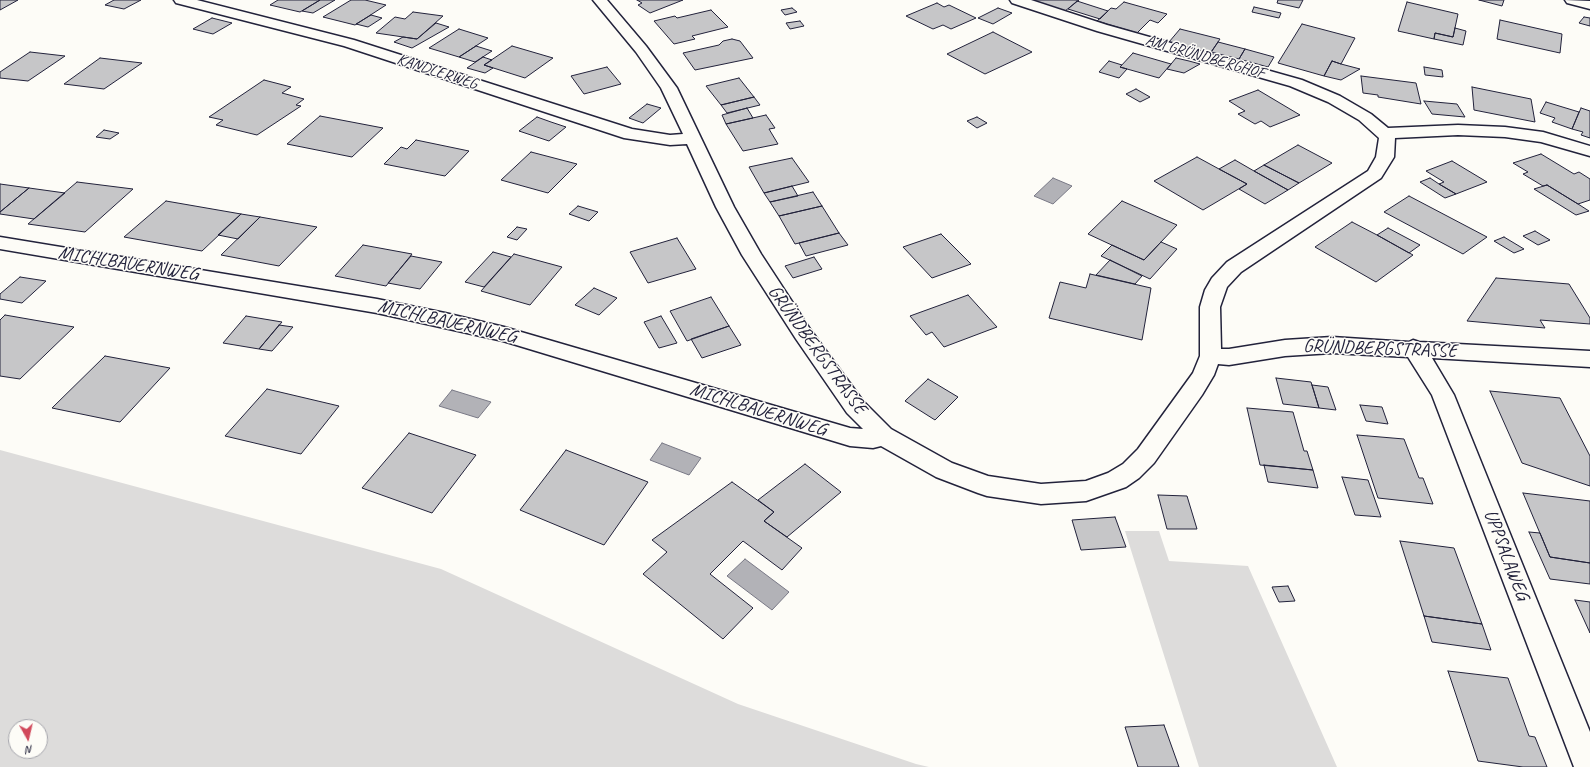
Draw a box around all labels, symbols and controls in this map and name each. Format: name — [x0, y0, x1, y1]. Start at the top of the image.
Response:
street label: AM GRÜNDBERGHOF — [1143, 31, 1267, 83]
street label: KANDLERWEG — [394, 50, 480, 94]
street label: MICHLBAUERNWEG — [56, 242, 200, 286]
street label: GRÜNDBERGSTRASSE — [763, 281, 871, 419]
street label: MICHLBAUERNWEG — [376, 295, 518, 349]
street label: GRÜNDBERGSTRASSE — [1303, 335, 1457, 363]
street label: MICHLBAUERNWEG — [687, 378, 829, 442]
street label: UPPSALAWEG — [1478, 507, 1534, 603]
north arrow — [8, 719, 48, 759]
text: N — [25, 742, 34, 757]

